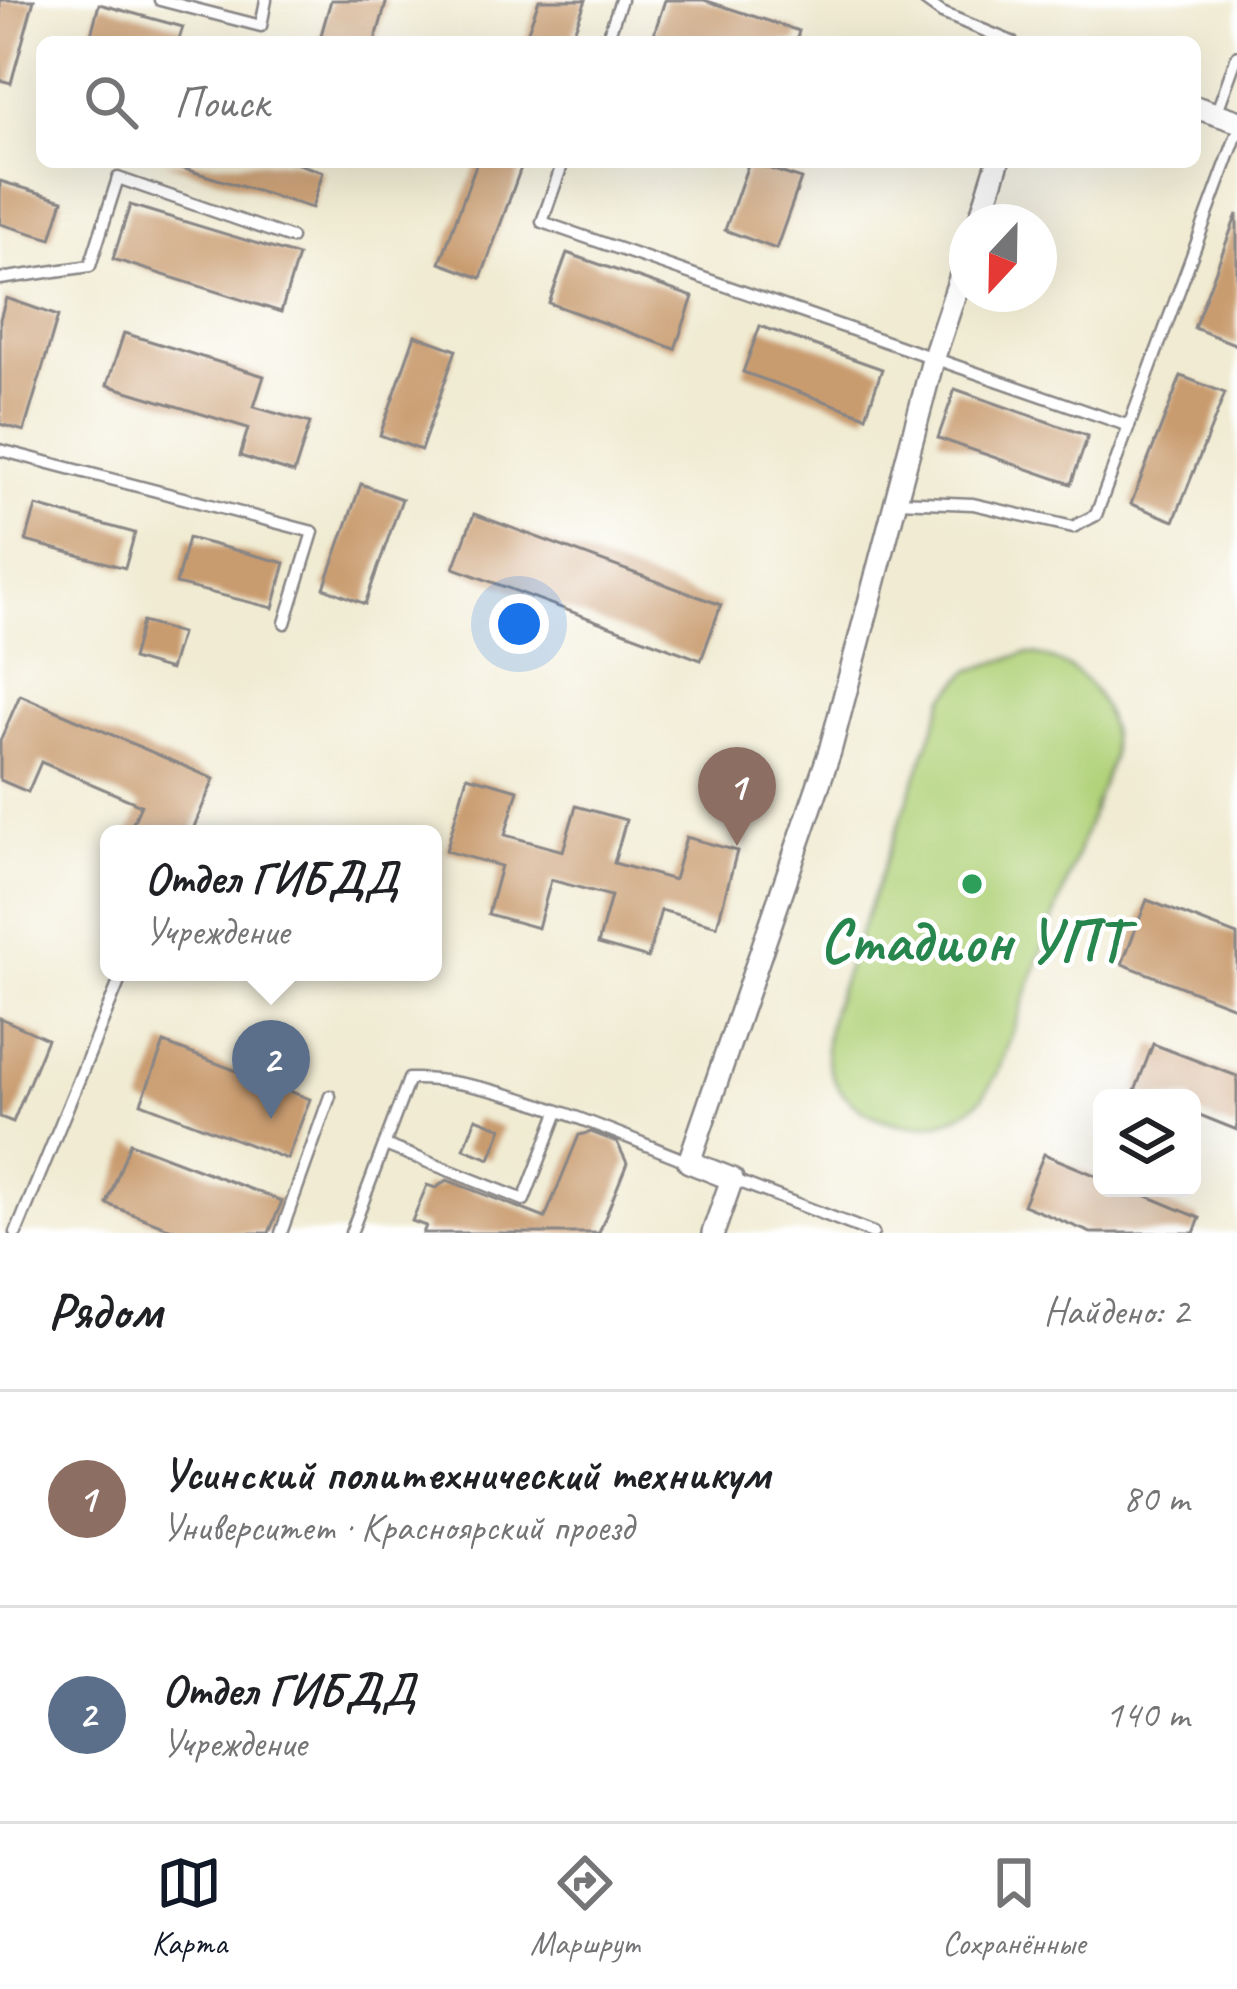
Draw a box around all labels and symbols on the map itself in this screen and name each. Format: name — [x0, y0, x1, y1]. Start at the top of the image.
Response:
north arrow — [949, 204, 1057, 312]
your location — [489, 594, 549, 654]
pin: 1 — [698, 747, 776, 846]
marker: Стадион УПТ — [959, 871, 985, 897]
place label: Стадион УПТ — [820, 903, 1138, 979]
pin: 2 — [232, 1020, 310, 1119]

